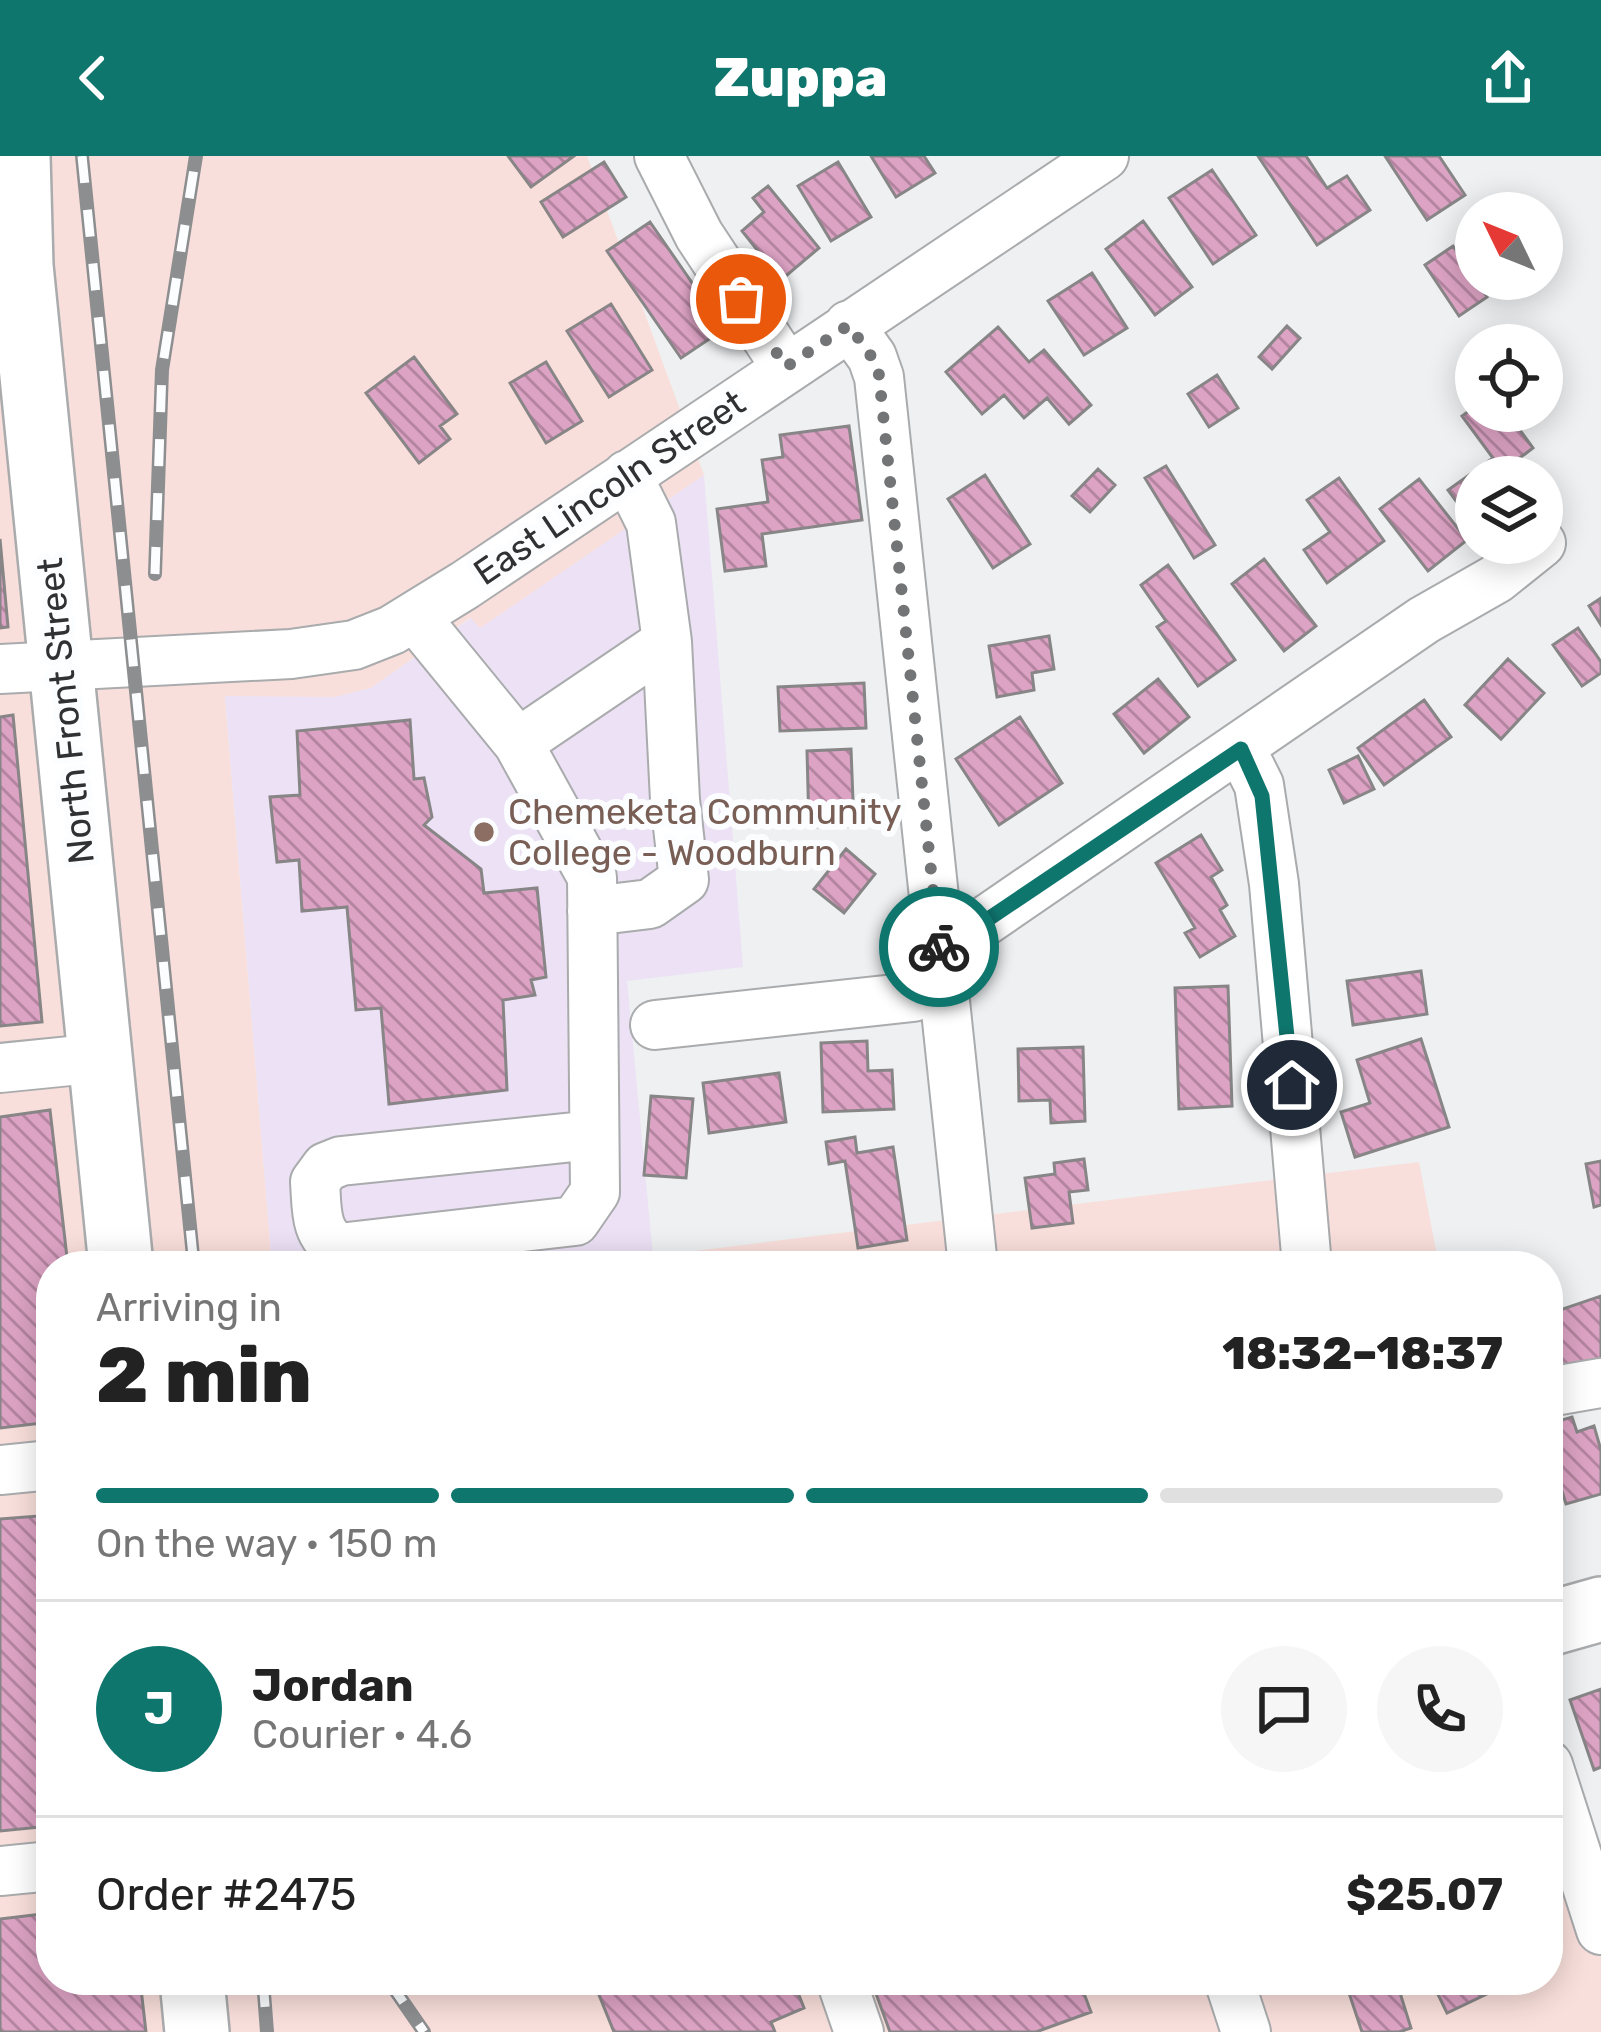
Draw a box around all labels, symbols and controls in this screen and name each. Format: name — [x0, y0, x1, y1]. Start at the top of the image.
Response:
icon: back — [60, 45, 126, 111]
icon: share — [1475, 45, 1541, 111]
text: Zuppa — [713, 46, 888, 110]
north arrow — [1455, 192, 1563, 300]
map controls — [1455, 192, 1563, 564]
pin — [690, 248, 792, 350]
icon: bag — [708, 266, 774, 332]
button: locate — [1455, 324, 1563, 432]
street label: East Lincoln Street — [466, 381, 753, 594]
button: layers — [1455, 456, 1563, 564]
street label: North Front Street — [28, 556, 103, 866]
place label: Chemeketa Community College - Woodburn — [508, 790, 902, 874]
marker: Chemeketa Community College - Woodburn — [471, 819, 497, 845]
courier — [879, 887, 999, 1007]
icon: bike — [906, 914, 972, 980]
pin — [1241, 1034, 1343, 1136]
icon: home — [1259, 1052, 1325, 1118]
text: Arriving in — [96, 1285, 282, 1331]
text: 18:32–18:37 — [1222, 1327, 1503, 1380]
text: 2 min — [96, 1329, 312, 1422]
text: On the way · 150 m — [96, 1521, 437, 1567]
button: chat — [1221, 1646, 1347, 1772]
button: phone — [1377, 1646, 1503, 1772]
text: Jordan — [252, 1659, 414, 1712]
text: J — [144, 1682, 174, 1735]
text: Courier · 4.6 — [252, 1712, 472, 1758]
text: Order #2475 — [96, 1868, 356, 1921]
text: $25.07 — [1346, 1868, 1503, 1921]

